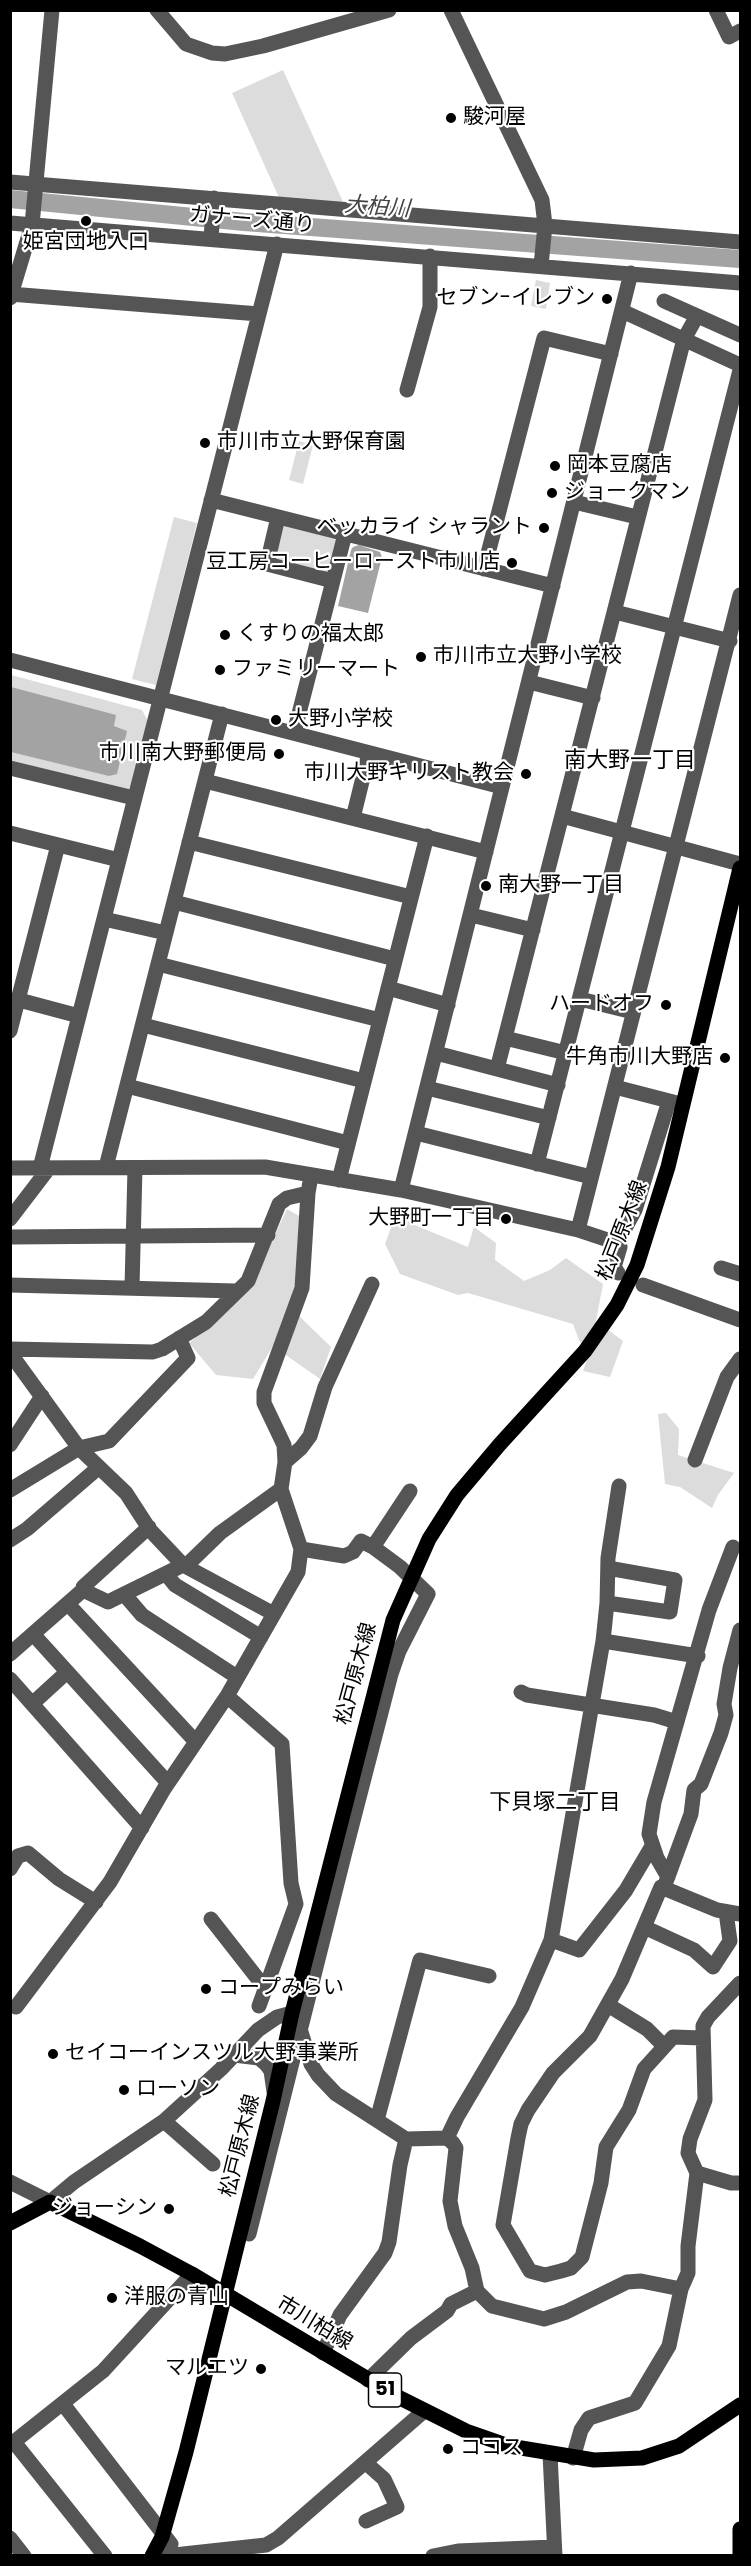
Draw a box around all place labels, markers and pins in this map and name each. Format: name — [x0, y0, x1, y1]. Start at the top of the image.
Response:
place label: 駿河屋 — [463, 105, 526, 131]
marker: 駿河屋 — [444, 111, 458, 125]
marker: 姫宮団地入口 — [79, 214, 93, 228]
place label: 姫宮団地入口 — [23, 230, 149, 256]
place label: セブン-イレブン — [436, 286, 595, 312]
marker: セブン-イレブン — [600, 292, 614, 306]
place label: 市川市立大野保育園 — [217, 430, 406, 456]
marker: 市川市立大野保育園 — [198, 436, 212, 450]
place label: 岡本豆腐店 — [567, 453, 672, 479]
marker: 岡本豆腐店 — [548, 459, 562, 473]
place label: ジョークマン — [564, 480, 690, 506]
marker: ジョークマン — [545, 486, 559, 500]
place label: ベッカライ シャラント — [316, 515, 532, 541]
marker: ベッカライ シャラント — [537, 521, 551, 535]
place label: 豆工房コーヒーロースト市川店 — [206, 550, 500, 576]
marker: 豆工房コーヒーロースト市川店 — [505, 556, 519, 570]
place label: くすりの福太郎 — [237, 622, 384, 648]
marker: くすりの福太郎 — [218, 628, 232, 642]
place label: 市川市立大野小学校 — [433, 644, 622, 670]
marker: 市川市立大野小学校 — [414, 650, 428, 664]
place label: ファミリーマート — [232, 657, 400, 683]
marker: ファミリーマート — [213, 663, 227, 677]
place label: 大野小学校 — [288, 707, 393, 733]
marker: 大野小学校 — [269, 713, 283, 727]
place label: 市川南大野郵便局 — [99, 741, 267, 767]
marker: 市川南大野郵便局 — [272, 747, 286, 761]
place label: 市川大野キリスト教会 — [304, 761, 514, 787]
marker: 市川大野キリスト教会 — [519, 767, 533, 781]
place label: 南大野一丁目 — [498, 873, 624, 899]
marker: 南大野一丁目 — [479, 879, 493, 893]
place label: ハードオフ — [549, 992, 654, 1018]
marker: ハードオフ — [659, 998, 673, 1012]
place label: 牛角市川大野店 — [566, 1045, 713, 1071]
marker: 牛角市川大野店 — [718, 1051, 732, 1065]
place label: 大野町一丁目 — [368, 1206, 494, 1232]
marker: 大野町一丁目 — [499, 1212, 513, 1226]
place label: コープみらい — [218, 1976, 344, 2002]
marker: コープみらい — [199, 1982, 213, 1996]
place label: セイコーインスツル大野事業所 — [65, 2041, 359, 2067]
marker: セイコーインスツル大野事業所 — [46, 2047, 60, 2061]
place label: ローソン — [136, 2077, 220, 2103]
marker: ローソン — [117, 2083, 131, 2097]
place label: ジョーシン — [52, 2196, 157, 2222]
marker: ジョーシン — [162, 2202, 176, 2216]
place label: 洋服の青山 — [124, 2285, 229, 2311]
marker: 洋服の青山 — [105, 2291, 119, 2305]
place label: マルエツ — [165, 2356, 249, 2382]
marker: マルエツ — [254, 2362, 268, 2376]
place label: ココス — [460, 2436, 523, 2462]
marker: ココス — [441, 2442, 455, 2456]

